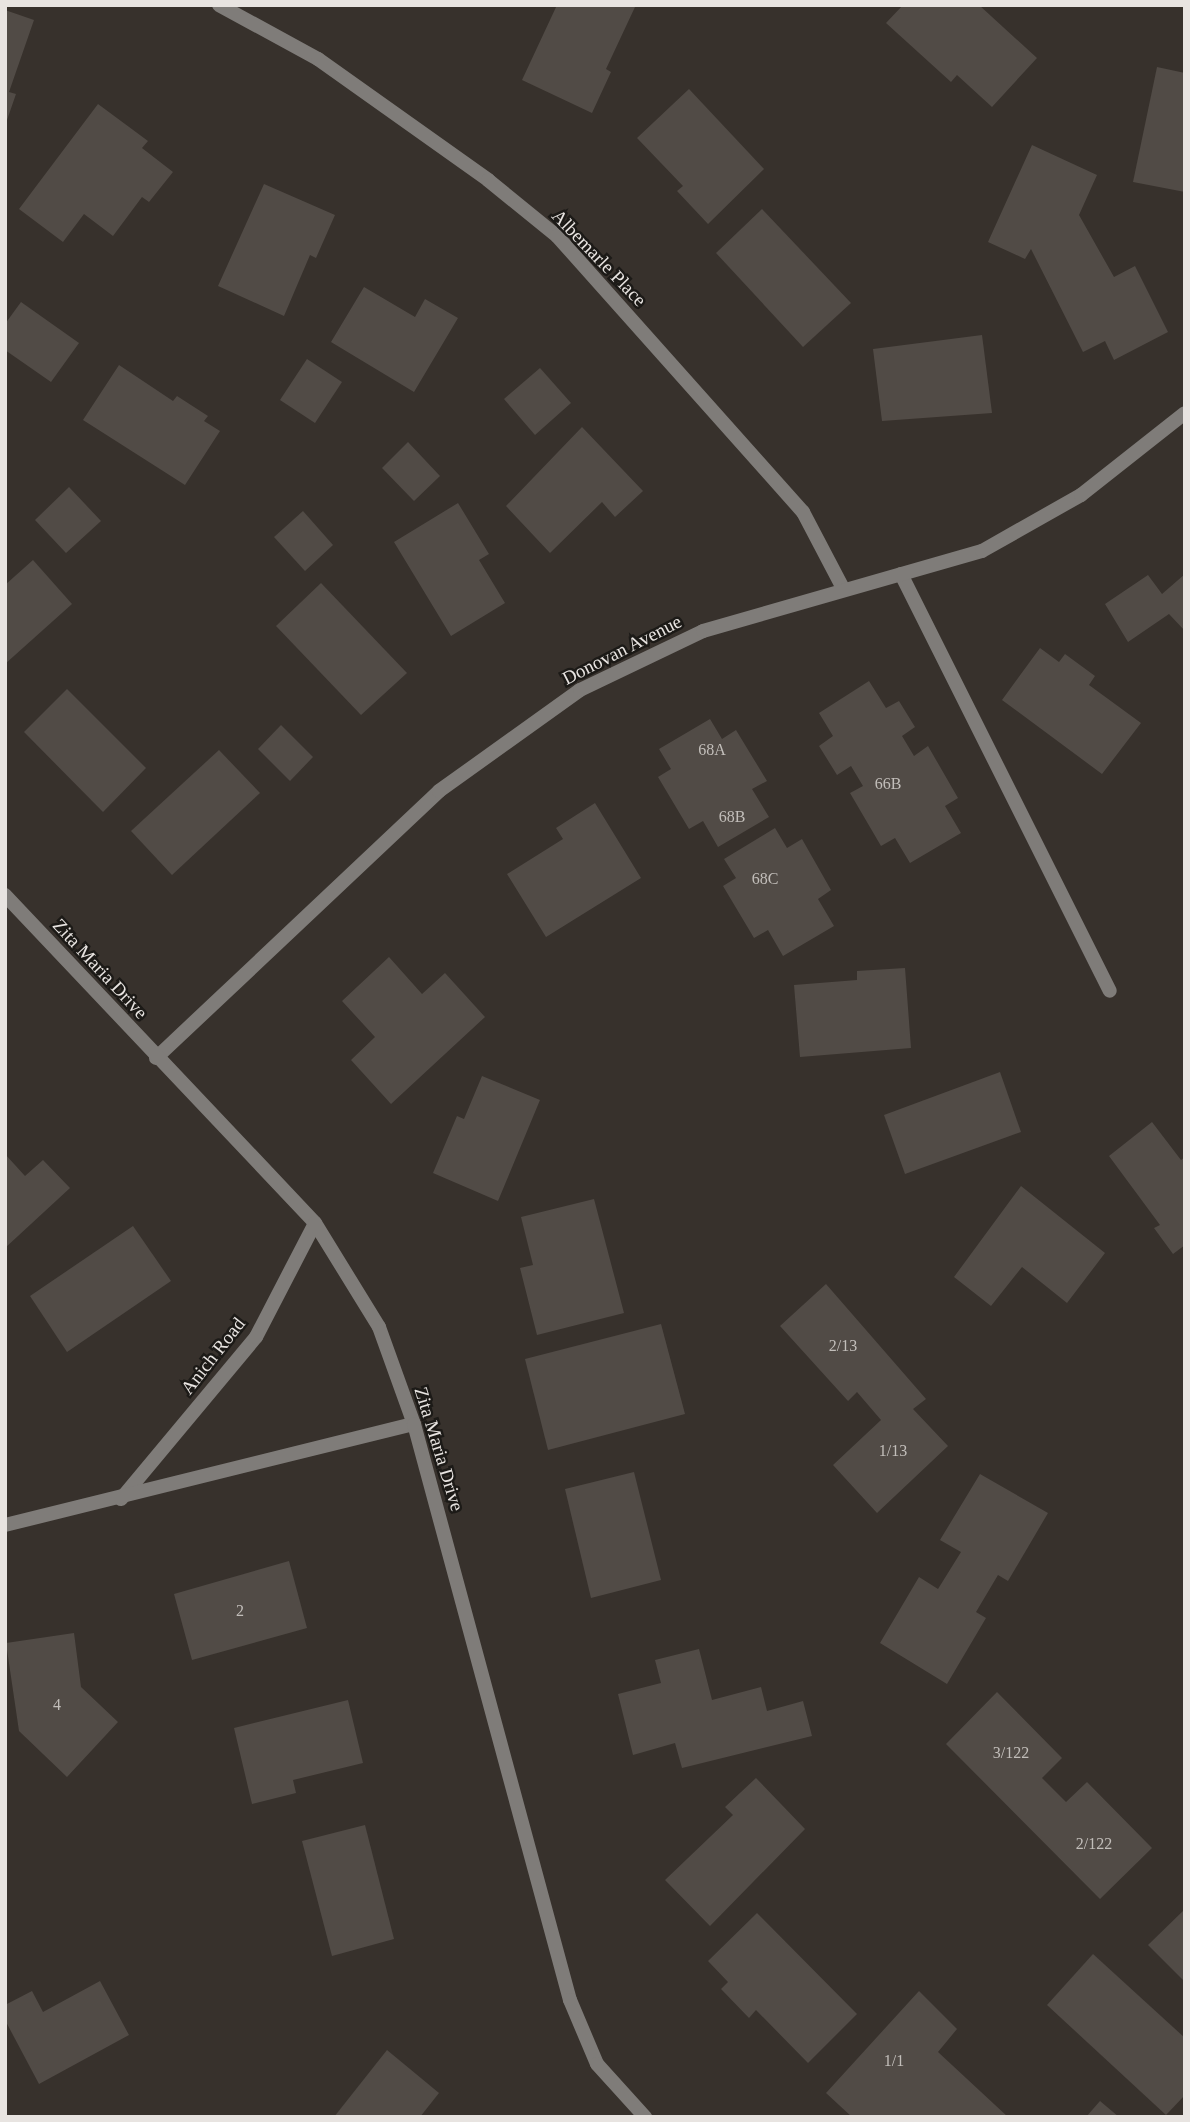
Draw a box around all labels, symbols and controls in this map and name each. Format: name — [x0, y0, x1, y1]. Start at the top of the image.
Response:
street label: Albemarle Place — [547, 205, 651, 311]
street label: Donovan Avenue — [558, 610, 686, 690]
house number: 68A — [698, 740, 726, 760]
house number: 66B — [875, 774, 901, 794]
house number: 68B — [719, 807, 745, 827]
house number: 68C — [752, 869, 778, 889]
street label: Zita Maria Drive — [48, 914, 152, 1024]
street label: Anich Road — [176, 1313, 250, 1399]
house number: 2/13 — [829, 1336, 857, 1356]
street label: Zita Maria Drive — [409, 1384, 469, 1514]
house number: 1/13 — [879, 1441, 907, 1461]
house number: 2 — [236, 1601, 244, 1621]
house number: 4 — [53, 1695, 61, 1715]
house number: 3/122 — [993, 1743, 1029, 1763]
house number: 2/122 — [1076, 1834, 1112, 1854]
house number: 1/1 — [884, 2051, 904, 2071]

